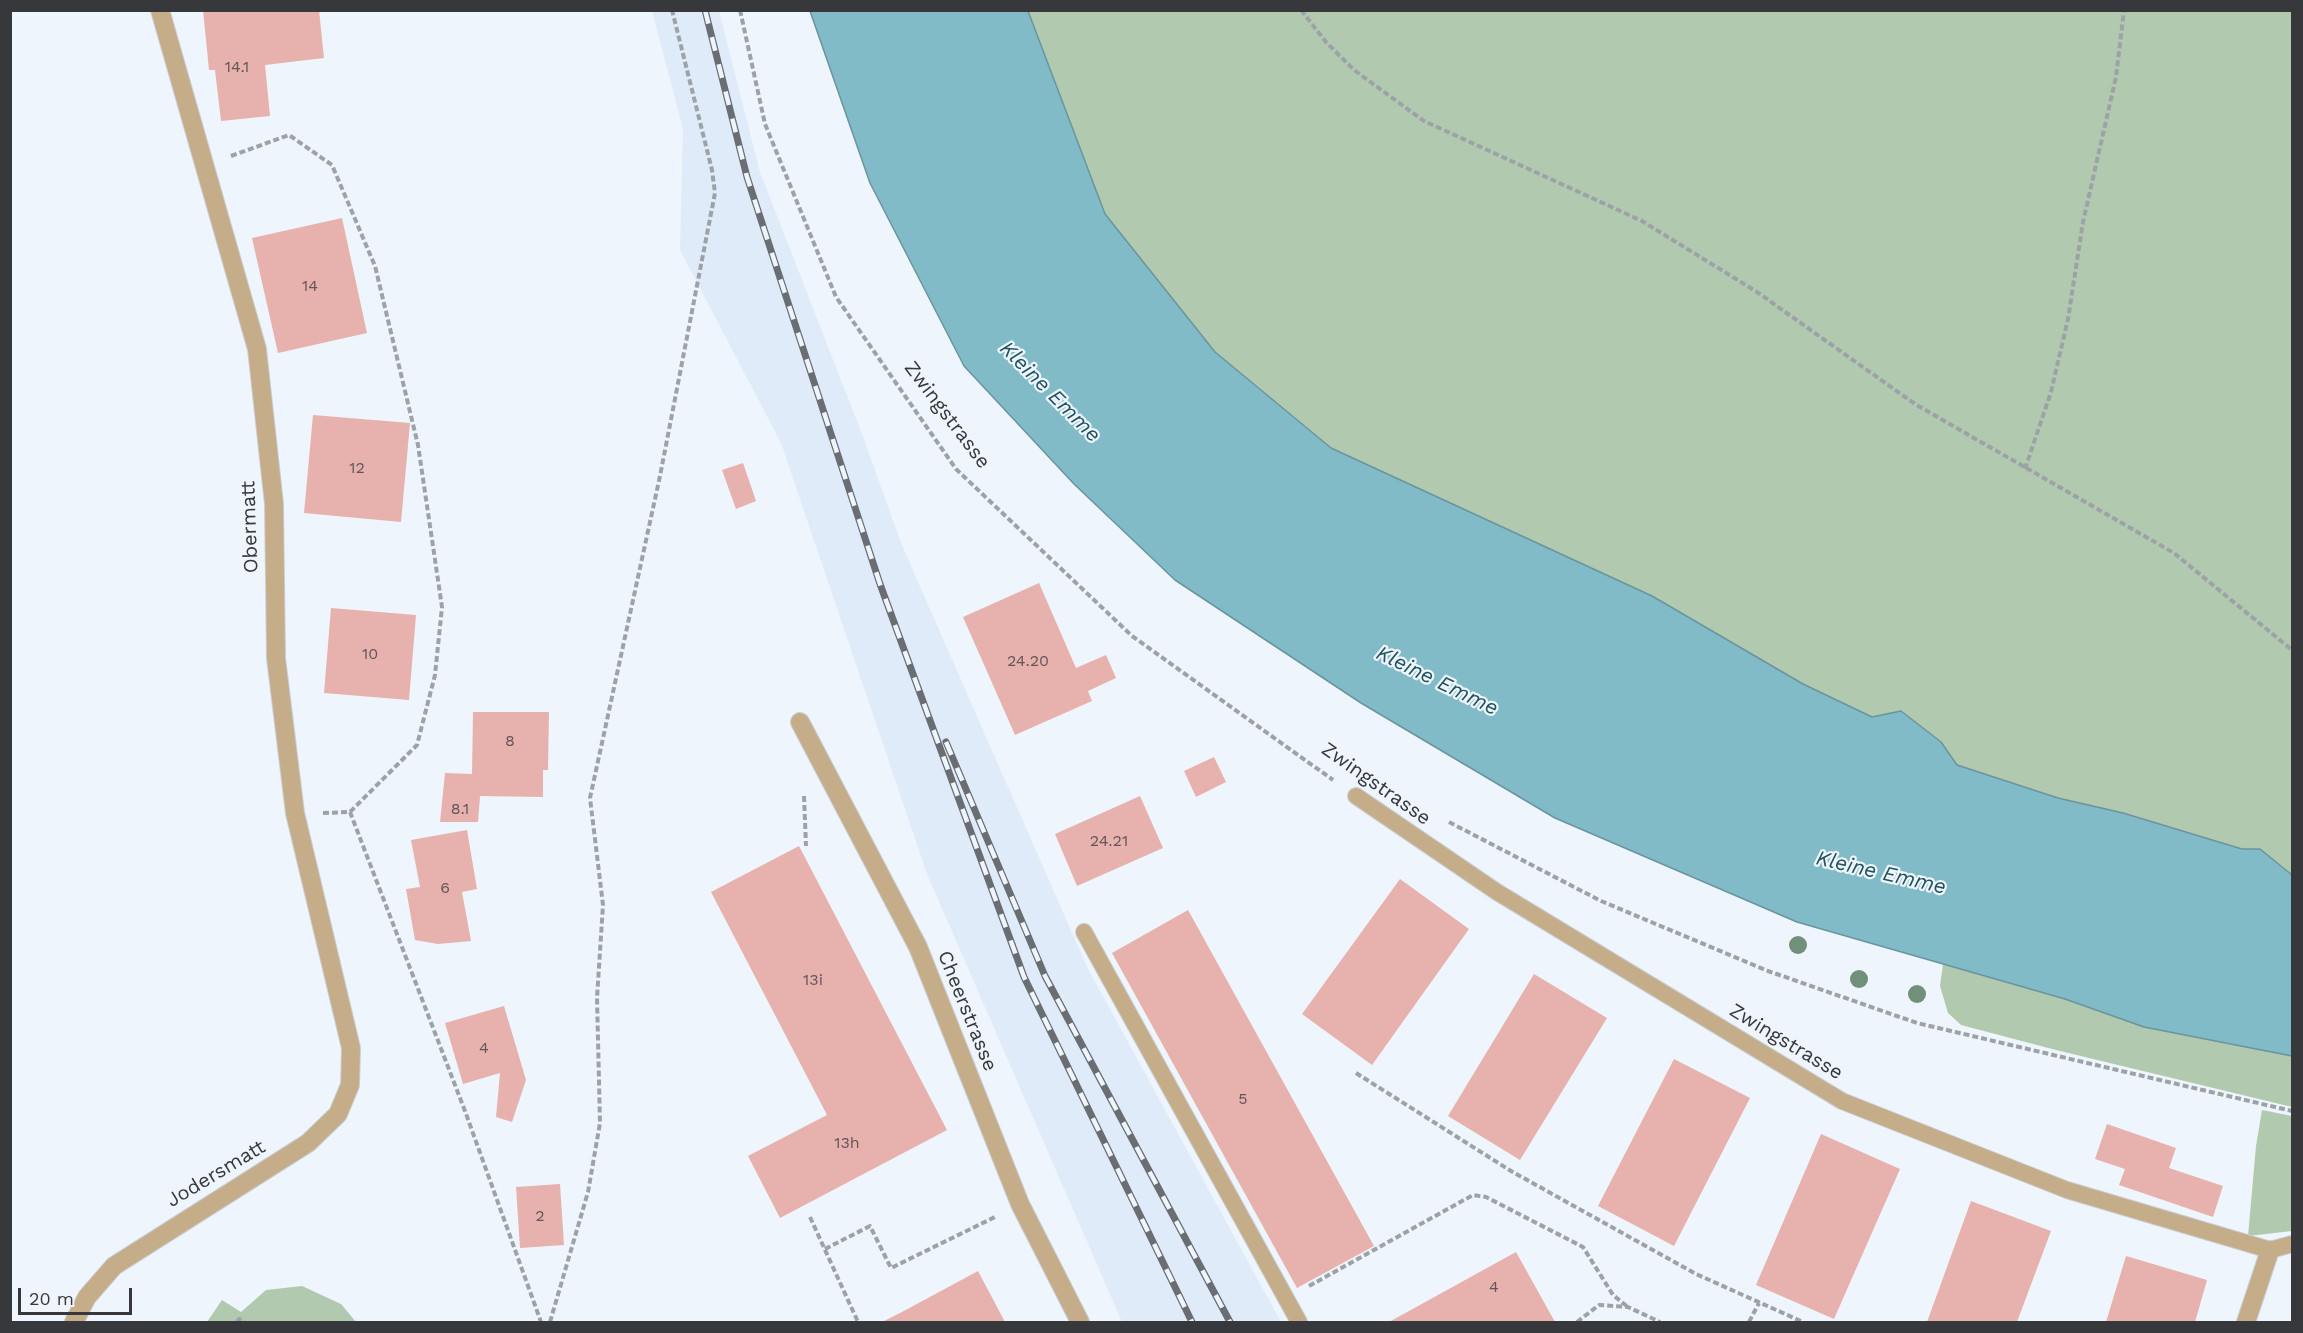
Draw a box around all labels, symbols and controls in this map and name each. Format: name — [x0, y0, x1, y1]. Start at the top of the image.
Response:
house number: 14.1 — [225, 57, 249, 77]
house number: 14 — [302, 276, 318, 296]
water label: Kleine Emme — [994, 336, 1106, 448]
street label: Zwingstrasse — [899, 357, 995, 473]
house number: 12 — [349, 458, 365, 478]
street label: Obermatt — [236, 480, 264, 574]
water label: Kleine Emme — [1372, 641, 1502, 721]
house number: 10 — [362, 644, 378, 664]
house number: 24.20 — [1007, 651, 1049, 671]
house number: 8 — [505, 731, 515, 751]
street label: Zwingstrasse — [1317, 737, 1435, 831]
house number: 8.1 — [451, 799, 469, 819]
house number: 24.21 — [1090, 831, 1128, 851]
water label: Kleine Emme — [1813, 846, 1949, 900]
house number: 6 — [440, 878, 450, 898]
street label: Cheerstrasse — [932, 947, 1002, 1075]
house number: 13i — [803, 970, 823, 990]
street label: Zwingstrasse — [1725, 999, 1847, 1085]
house number: 4 — [479, 1038, 489, 1058]
house number: 5 — [1238, 1089, 1248, 1109]
house number: 13h — [834, 1133, 860, 1153]
street label: Jodersmatt — [162, 1135, 270, 1213]
house number: 2 — [535, 1206, 545, 1226]
scale bar — [21, 1276, 135, 1314]
house number: 4 — [1489, 1277, 1499, 1297]
text: 20 m — [29, 1288, 74, 1309]

